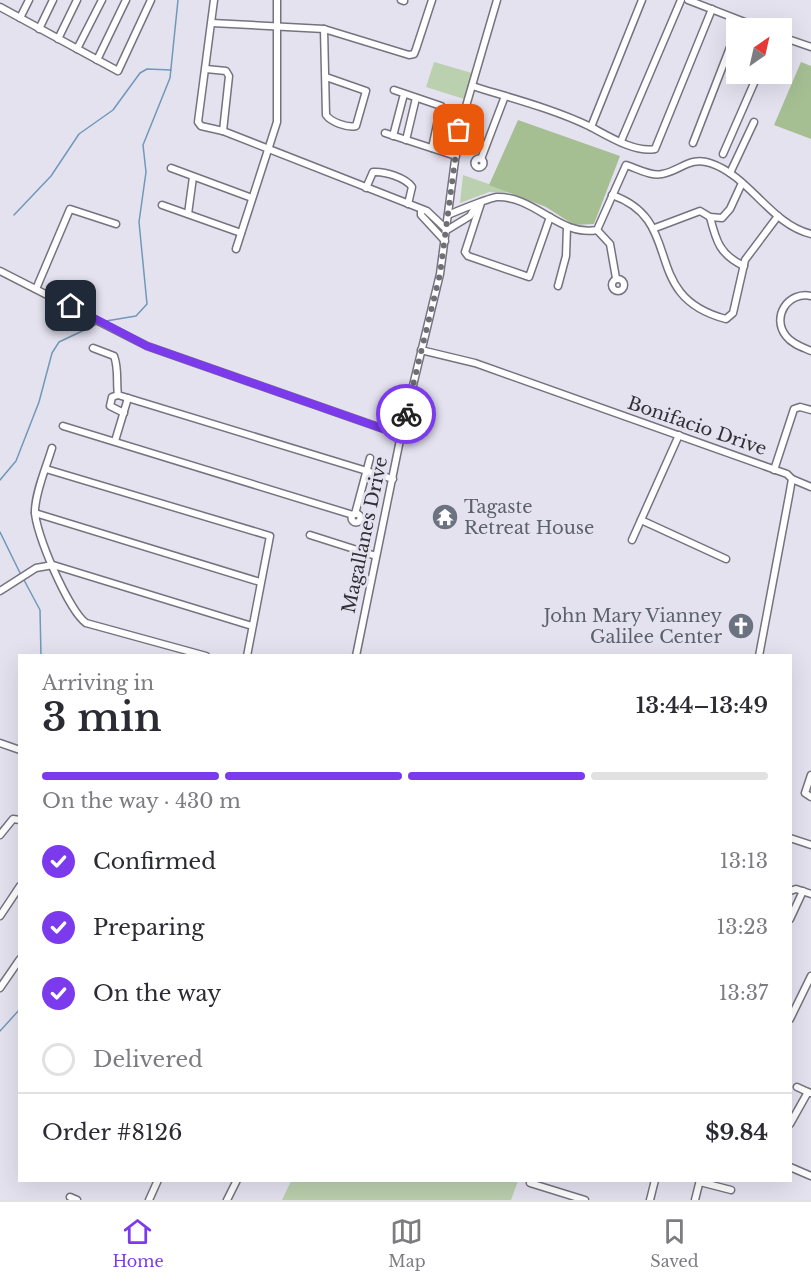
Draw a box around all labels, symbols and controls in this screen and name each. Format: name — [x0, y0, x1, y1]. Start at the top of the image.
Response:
north arrow — [726, 18, 792, 84]
map controls — [726, 18, 792, 84]
pin — [433, 104, 484, 155]
icon: bag — [442, 113, 475, 146]
pin — [45, 280, 96, 331]
icon: home — [54, 289, 87, 322]
courier — [376, 384, 436, 444]
street label: Bonifacio Drive — [625, 392, 769, 460]
icon: bike — [390, 398, 423, 431]
street label: Magallanes Drive — [338, 455, 392, 615]
place label: Tagaste Retreat House — [464, 496, 594, 539]
temple icon: Tagaste Retreat House — [430, 502, 460, 532]
place label: John Mary Vianney Galilee Center — [542, 605, 722, 648]
church icon: John Mary Vianney Galilee Center — [726, 611, 756, 641]
text: Arriving in — [42, 671, 154, 695]
text: 13:44–13:49 — [636, 692, 768, 719]
text: 3 min — [42, 693, 162, 742]
text: On the way · 430 m — [42, 789, 241, 813]
icon: check — [42, 845, 75, 878]
text: Confirmed — [93, 848, 216, 875]
text: 13:13 — [720, 849, 768, 873]
icon: check — [42, 911, 75, 944]
text: Preparing — [93, 914, 204, 941]
text: 13:23 — [716, 915, 768, 939]
icon: check — [42, 977, 75, 1010]
text: On the way — [93, 980, 221, 1007]
text: 13:37 — [719, 981, 768, 1005]
text: Delivered — [93, 1046, 203, 1073]
text: Order #8126 — [42, 1119, 182, 1146]
text: $9.84 — [705, 1119, 768, 1146]
tab: Home — [112, 1215, 164, 1271]
tab: Map — [388, 1215, 426, 1271]
tab: Saved — [650, 1215, 699, 1271]

